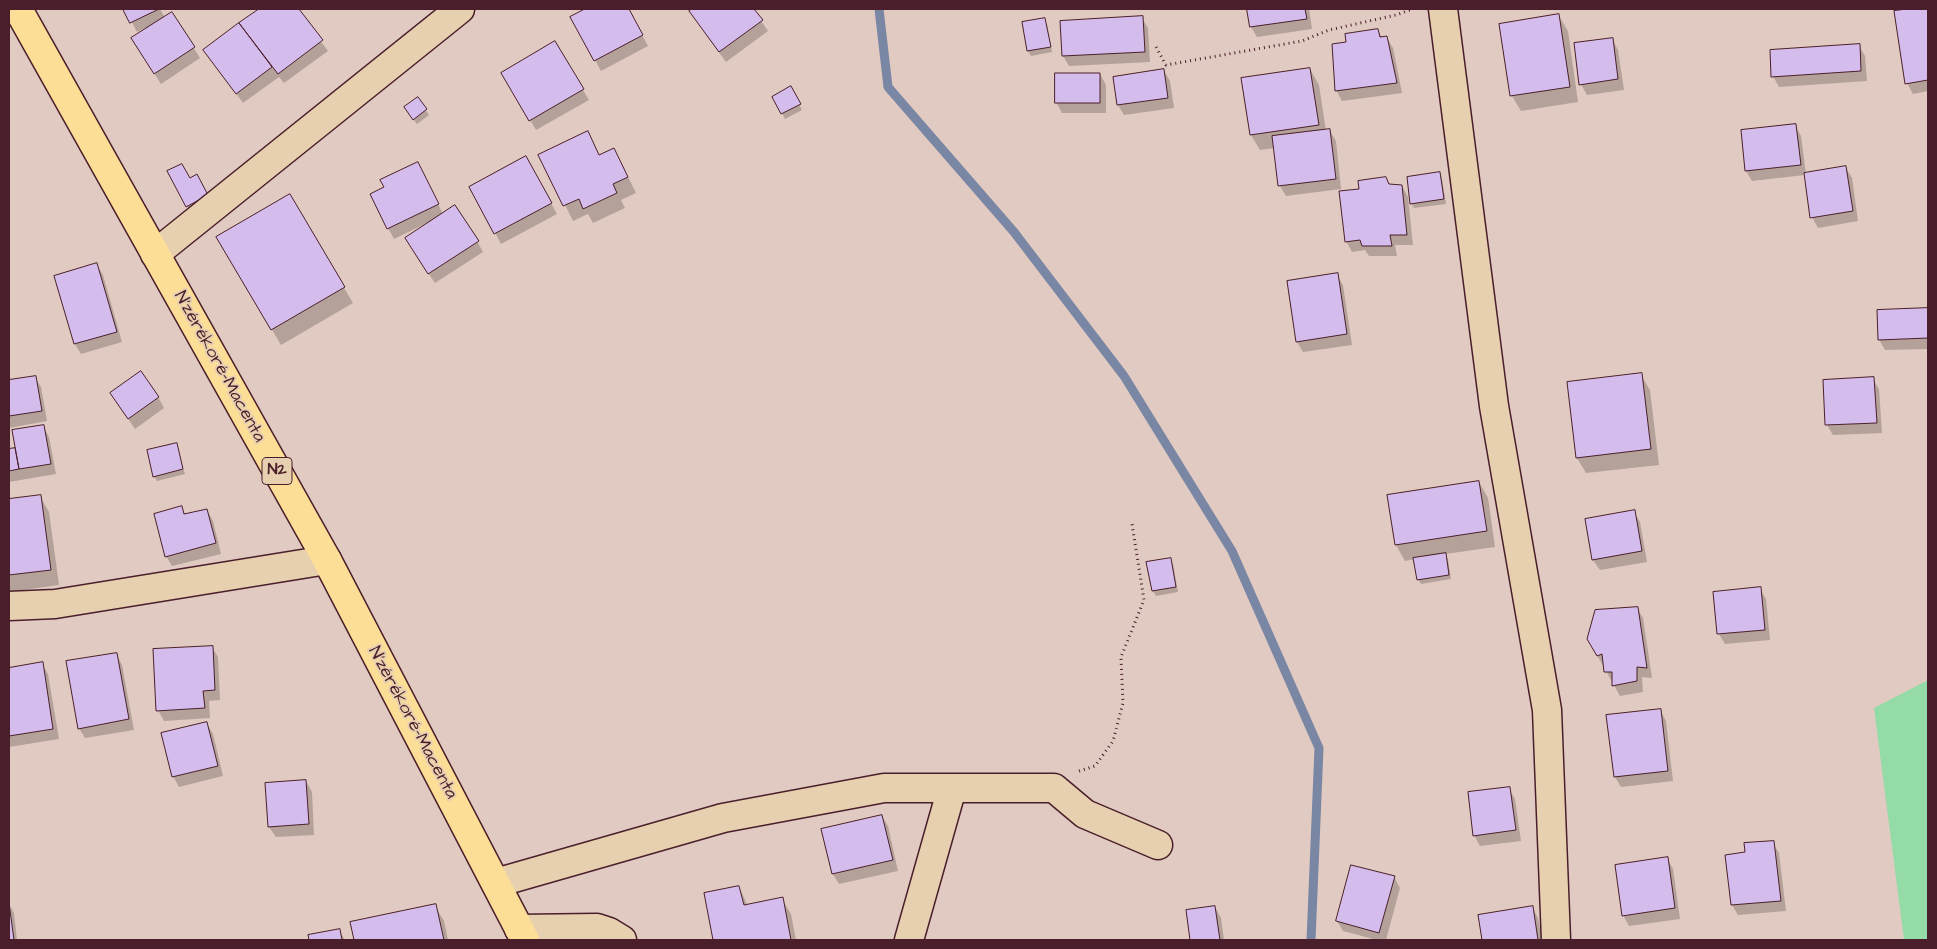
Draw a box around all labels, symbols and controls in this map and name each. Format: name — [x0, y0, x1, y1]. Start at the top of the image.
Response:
street label: N'zérékoré-Macenta — [168, 288, 270, 446]
road number: N2 — [262, 458, 292, 484]
street label: N'zérékoré-Macenta — [363, 643, 461, 803]

